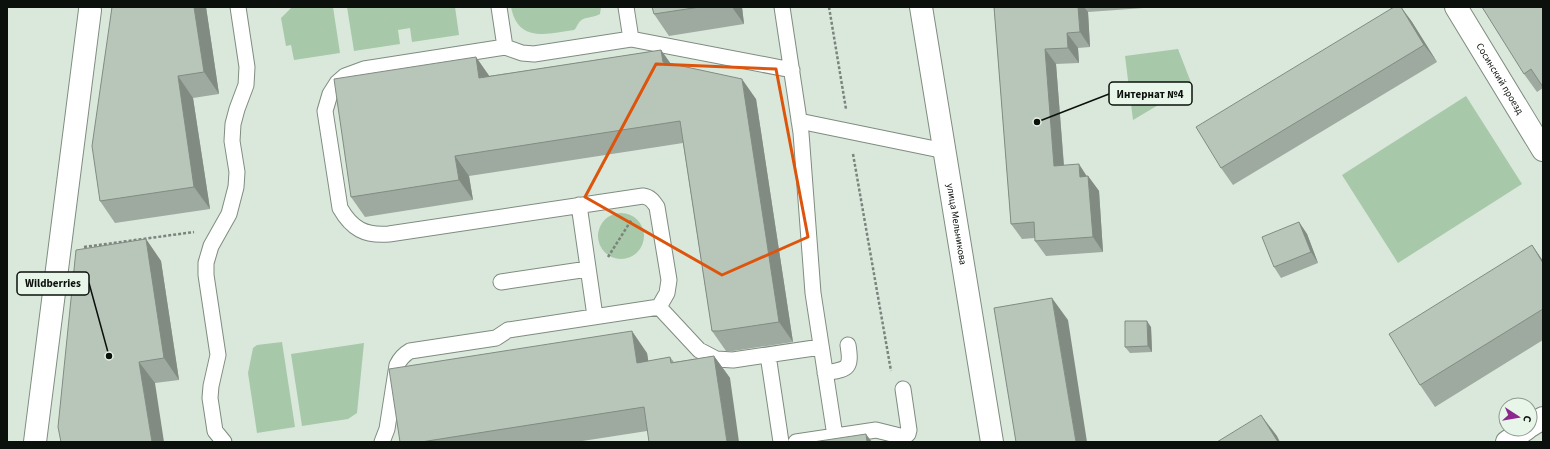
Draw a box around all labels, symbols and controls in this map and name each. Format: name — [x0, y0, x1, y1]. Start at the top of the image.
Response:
street label: Сосинский проезд — [1473, 40, 1527, 118]
callout: Интернат №4 — [1109, 82, 1192, 105]
text: Интернат №4 — [1116, 87, 1184, 102]
street label: улица Мельникова — [943, 182, 970, 266]
callout: Wildberries — [17, 272, 89, 295]
text: Wildberries — [25, 276, 81, 291]
north arrow — [1498, 397, 1538, 437]
text: С — [1519, 414, 1535, 424]

